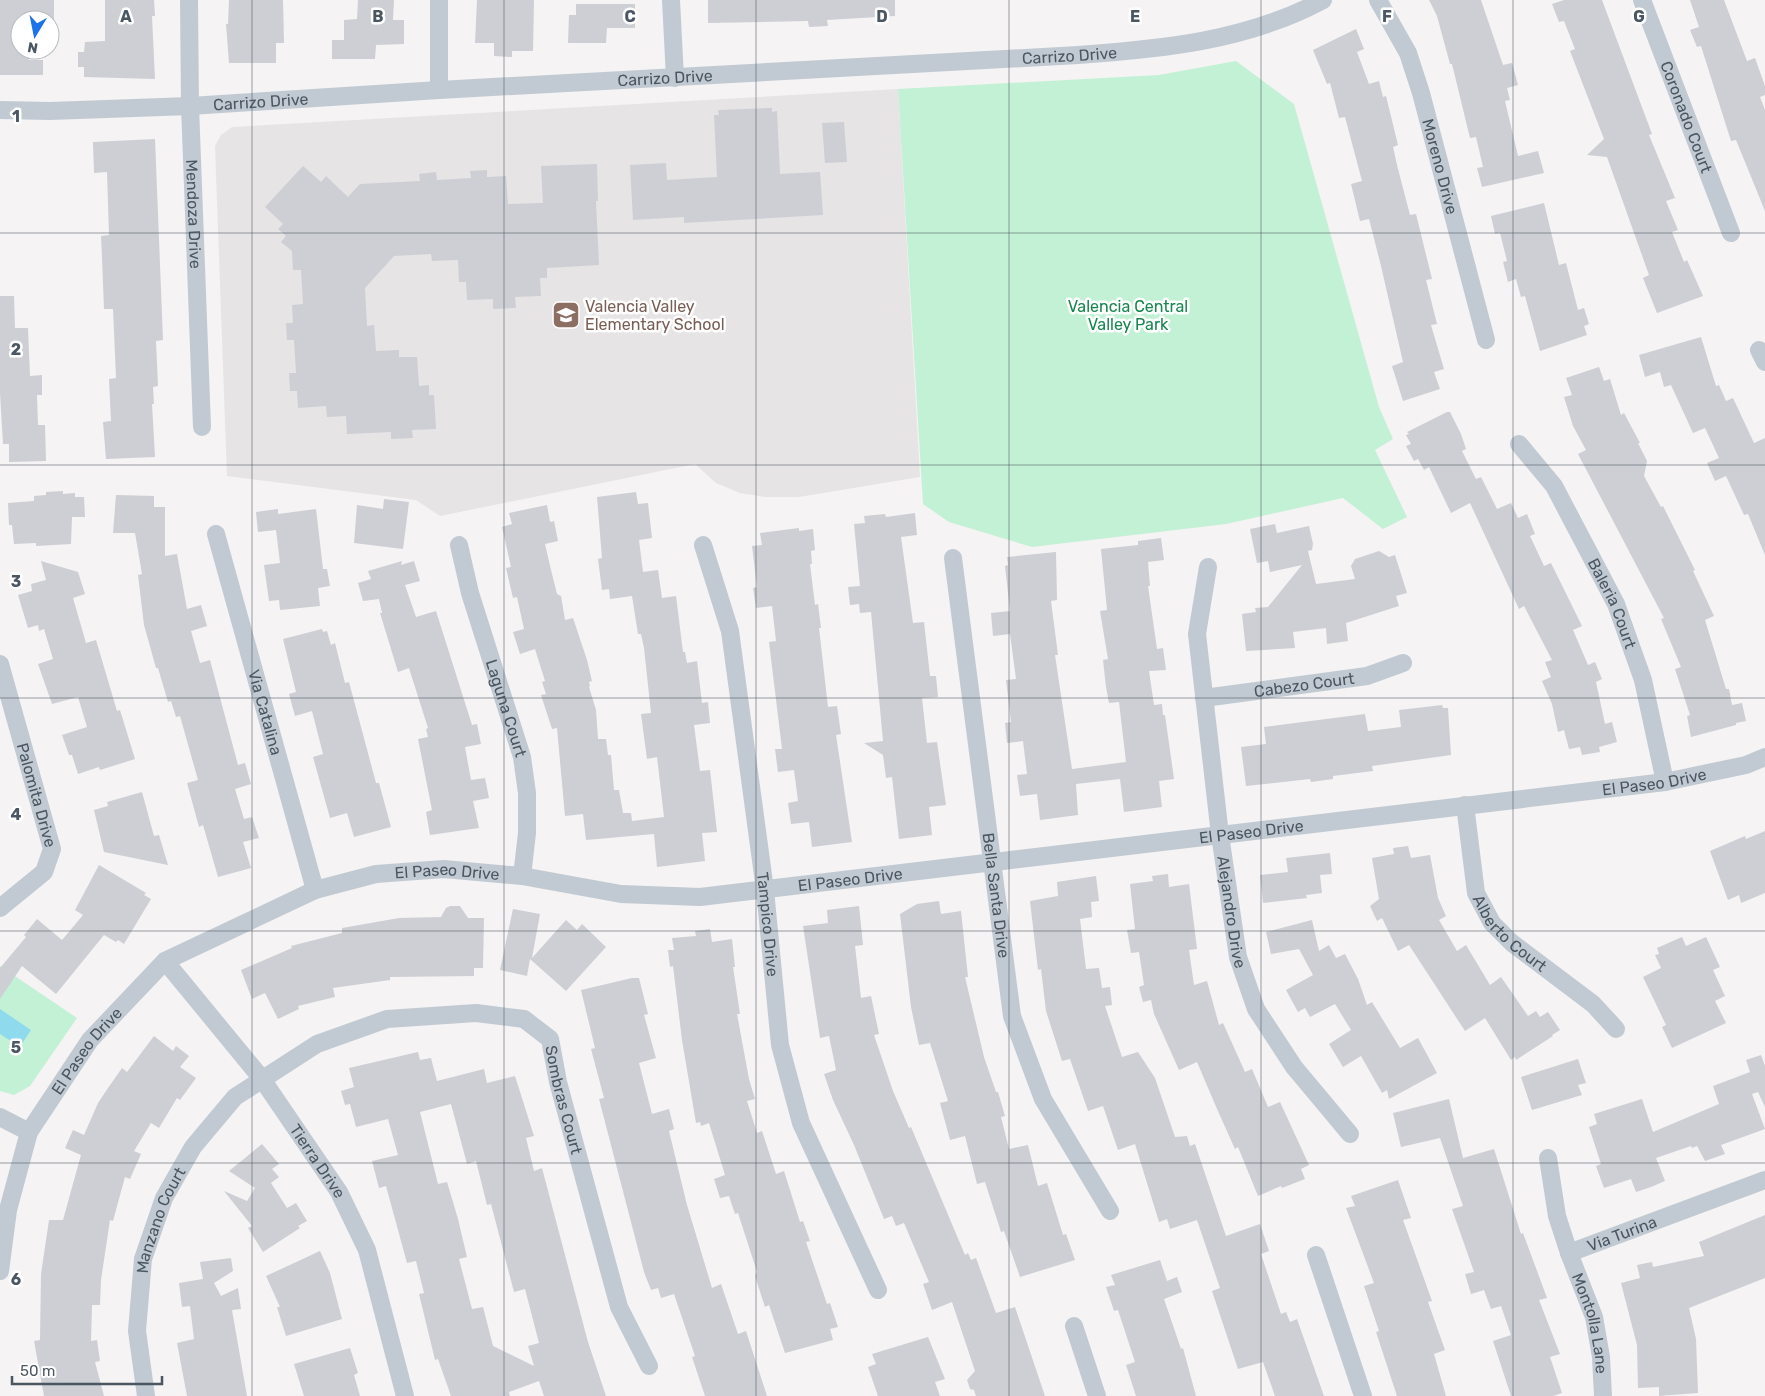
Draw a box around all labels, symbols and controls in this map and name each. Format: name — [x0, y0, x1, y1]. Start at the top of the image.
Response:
text: A — [120, 7, 132, 26]
text: B — [372, 7, 384, 26]
text: C — [624, 7, 636, 26]
text: D — [876, 7, 888, 26]
text: E — [1130, 7, 1140, 26]
text: F — [1382, 7, 1392, 26]
text: G — [1633, 7, 1645, 26]
north arrow — [10, 10, 60, 60]
text: N — [26, 38, 39, 57]
street label: Carrizo Drive — [1021, 43, 1118, 68]
street label: Coronado Court — [1656, 58, 1716, 175]
street label: Carrizo Drive — [617, 66, 713, 90]
street label: Carrizo Drive — [213, 89, 309, 114]
text: 1 — [12, 107, 20, 126]
street label: Moreno Drive — [1418, 117, 1462, 217]
street label: Mendoza Drive — [182, 159, 205, 269]
place label: Valencia Valley Elementary School — [585, 297, 725, 334]
park label: Valencia Central Valley Park — [1068, 297, 1188, 334]
school or university icon: Valencia Valley Elementary School — [551, 300, 581, 330]
text: 2 — [11, 340, 21, 359]
street label: Baleria Court — [1584, 555, 1640, 651]
text: 3 — [11, 572, 21, 591]
street label: Laguna Court — [482, 657, 530, 759]
street label: Via Catalina — [244, 667, 286, 757]
street label: Cabezo Court — [1253, 669, 1355, 701]
street label: Palomita Drive — [13, 741, 60, 850]
street label: El Paseo Drive — [1601, 765, 1708, 799]
text: 4 — [11, 805, 22, 824]
street label: El Paseo Drive — [1198, 816, 1305, 847]
street label: Bella Santa Drive — [978, 831, 1013, 959]
street label: Alejandro Drive — [1213, 855, 1250, 971]
street label: El Paseo Drive — [394, 860, 500, 884]
street label: El Paseo Drive — [797, 864, 904, 895]
street label: Tampico Drive — [753, 871, 782, 977]
street label: Alberto Court — [1469, 891, 1550, 976]
street label: El Paseo Drive — [48, 1003, 126, 1098]
text: 5 — [11, 1038, 21, 1057]
street label: Sombras Court — [541, 1044, 586, 1156]
street label: Tierra Drive — [286, 1121, 349, 1201]
street label: Manzano Court — [133, 1164, 190, 1274]
street label: Via Turina — [1585, 1212, 1659, 1255]
text: 6 — [11, 1270, 21, 1289]
street label: Montolla Lane — [1568, 1270, 1611, 1374]
scale bar — [12, 1354, 162, 1386]
text: 50 m — [20, 1362, 55, 1380]

